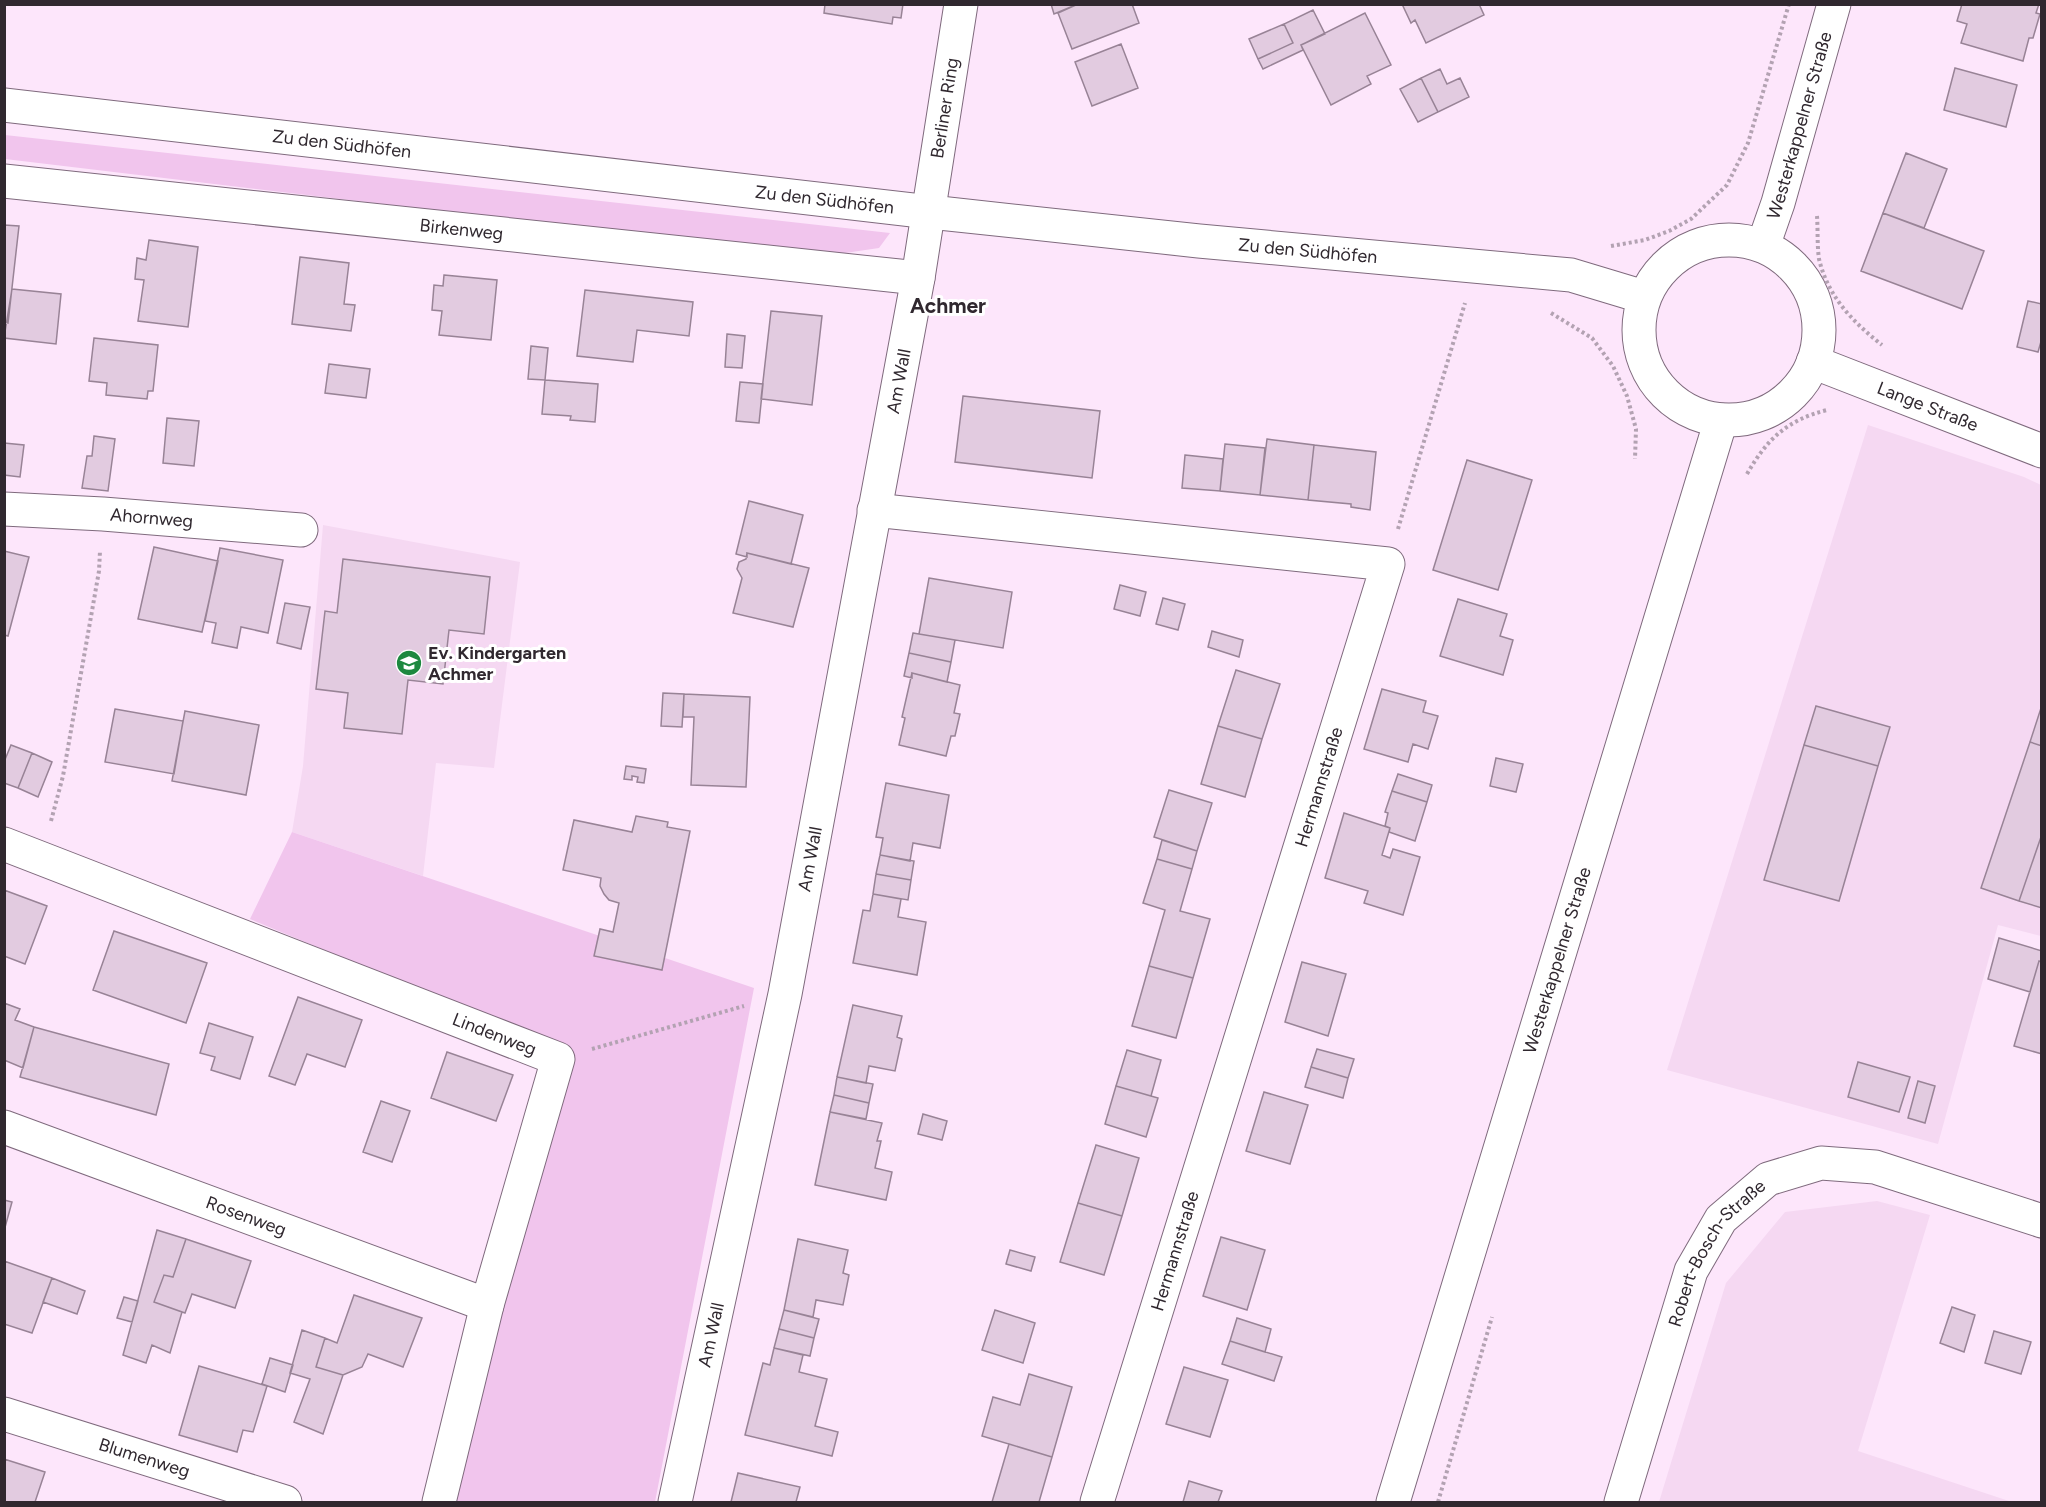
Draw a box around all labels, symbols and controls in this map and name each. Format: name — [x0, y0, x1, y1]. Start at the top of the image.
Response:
street label: Westerkappelner Straße — [1762, 29, 1837, 222]
street label: Berliner Ring — [926, 56, 963, 160]
street label: Zu den Südhöfen — [271, 125, 412, 163]
street label: Zu den Südhöfen — [754, 181, 895, 219]
street label: Birkenweg — [419, 214, 504, 245]
street label: Zu den Südhöfen — [1237, 234, 1378, 268]
district label: Achmer — [910, 293, 986, 318]
street label: Am Wall — [882, 347, 916, 416]
street label: Lange Straße — [1874, 377, 1981, 436]
street label: Ahornweg — [109, 504, 194, 532]
place label: Ev. Kindergarten Achmer — [428, 642, 566, 685]
school or university icon: Ev. Kindergarten Achmer — [394, 648, 424, 678]
street label: Hermannstraße — [1290, 724, 1348, 850]
street label: Am Wall — [793, 825, 827, 893]
street label: Westerkappelner Straße — [1519, 864, 1596, 1056]
street label: Lindenweg — [449, 1008, 539, 1061]
street label: Robert-Bosch-Straße — [1664, 1175, 1770, 1330]
street label: Hermannstraße — [1146, 1188, 1204, 1314]
street label: Rosenweg — [203, 1191, 289, 1241]
street label: Am Wall — [693, 1300, 729, 1369]
street label: Blumenweg — [96, 1433, 193, 1483]

